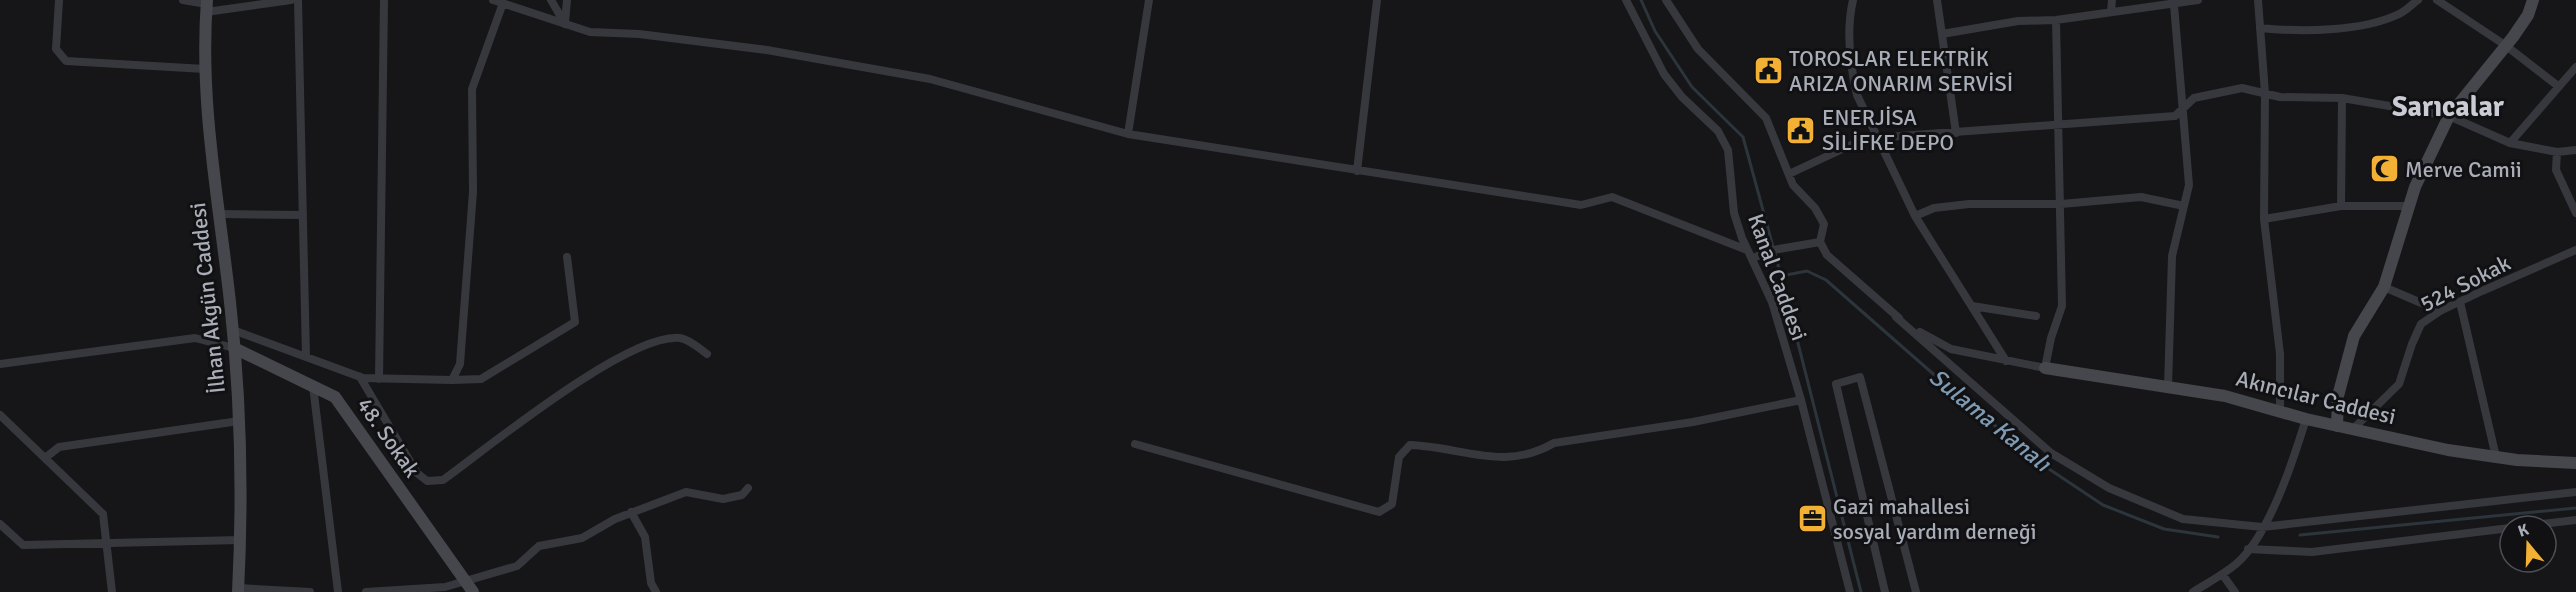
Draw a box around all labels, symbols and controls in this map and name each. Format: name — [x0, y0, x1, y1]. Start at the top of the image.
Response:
place label: TOROSLAR ELEKTRİK ARIZA ONARIM SERVİSİ — [1789, 45, 2013, 97]
public building icon: TOROSLAR ELEKTRİK ARIZA ONARIM SERVİSİ — [1752, 55, 1784, 87]
district label: Sarıcalar — [2392, 90, 2505, 124]
place label: ENERJİSA SİLİFKE DEPO — [1822, 104, 1954, 156]
public building icon: ENERJİSA SİLİFKE DEPO — [1785, 114, 1817, 146]
mosque icon: Merve Camii — [2368, 153, 2400, 185]
place label: Merve Camii — [2405, 156, 2522, 183]
street label: İlhan Akgün Caddesi — [184, 201, 231, 395]
street label: Kanal Caddesi — [1742, 210, 1813, 344]
street label: 524 Sokak — [2416, 249, 2515, 318]
water label: Sulama Kanalı — [1923, 362, 2058, 479]
street label: Akıncılar Caddesi — [2233, 365, 2399, 430]
street label: 48. Sokak — [351, 392, 426, 482]
place label: Gazi mahallesi sosyal yardım derneği — [1833, 493, 2037, 545]
office icon: Gazi mahallesi sosyal yardım derneği — [1796, 503, 1828, 535]
north arrow — [2498, 514, 2558, 574]
text: K — [2515, 520, 2531, 542]

